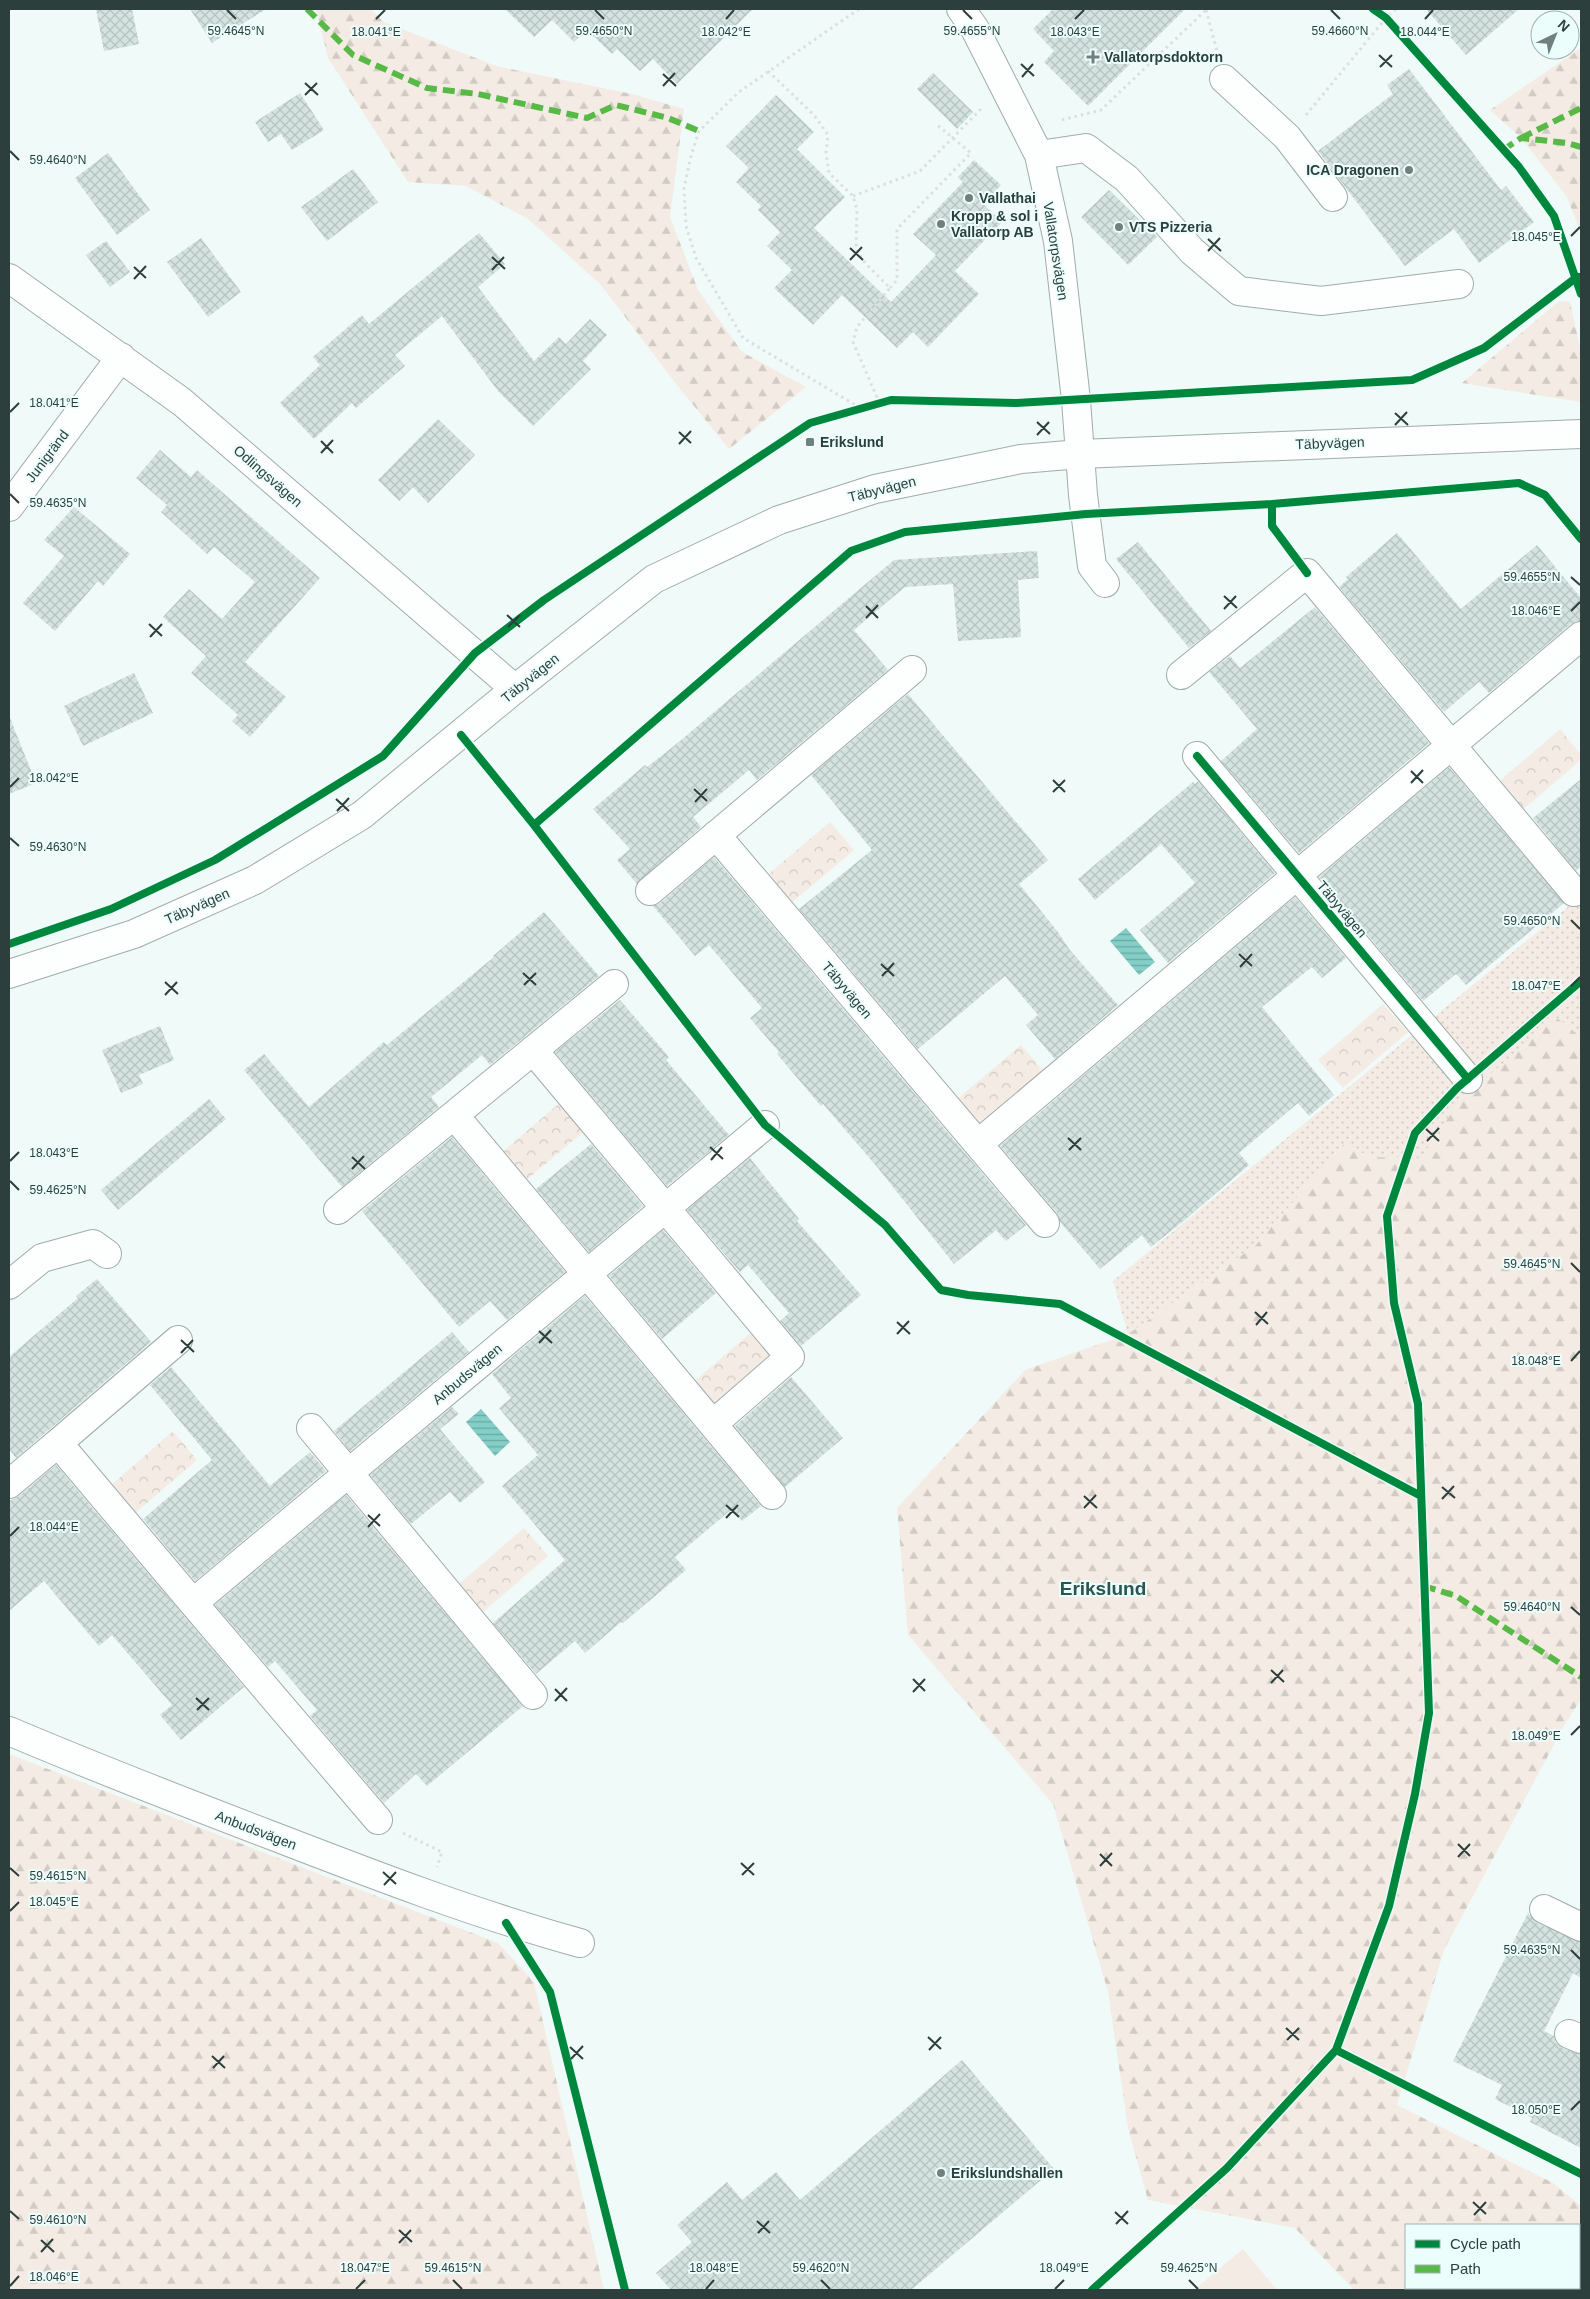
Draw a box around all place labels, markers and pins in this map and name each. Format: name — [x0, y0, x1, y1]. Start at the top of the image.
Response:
place label: Vallatorpsdoktorn — [1104, 49, 1223, 65]
marker: Vallatorpsdoktorn — [1086, 50, 1100, 64]
place label: ICA Dragonen — [1306, 162, 1399, 178]
marker: ICA Dragonen — [1403, 164, 1415, 176]
place label: Vallathai — [979, 190, 1036, 206]
marker: Vallathai — [963, 192, 975, 204]
place label: Kropp & sol i Vallatorp AB — [951, 208, 1038, 240]
marker: Kropp & sol i Vallatorp AB — [935, 218, 947, 230]
place label: VTS Pizzeria — [1129, 219, 1212, 235]
marker: VTS Pizzeria — [1113, 221, 1125, 233]
place label: Erikslund — [820, 434, 884, 450]
marker: Erikslund — [804, 436, 816, 448]
place label: Erikslundshallen — [951, 2165, 1063, 2181]
marker: Erikslundshallen — [935, 2167, 947, 2179]

